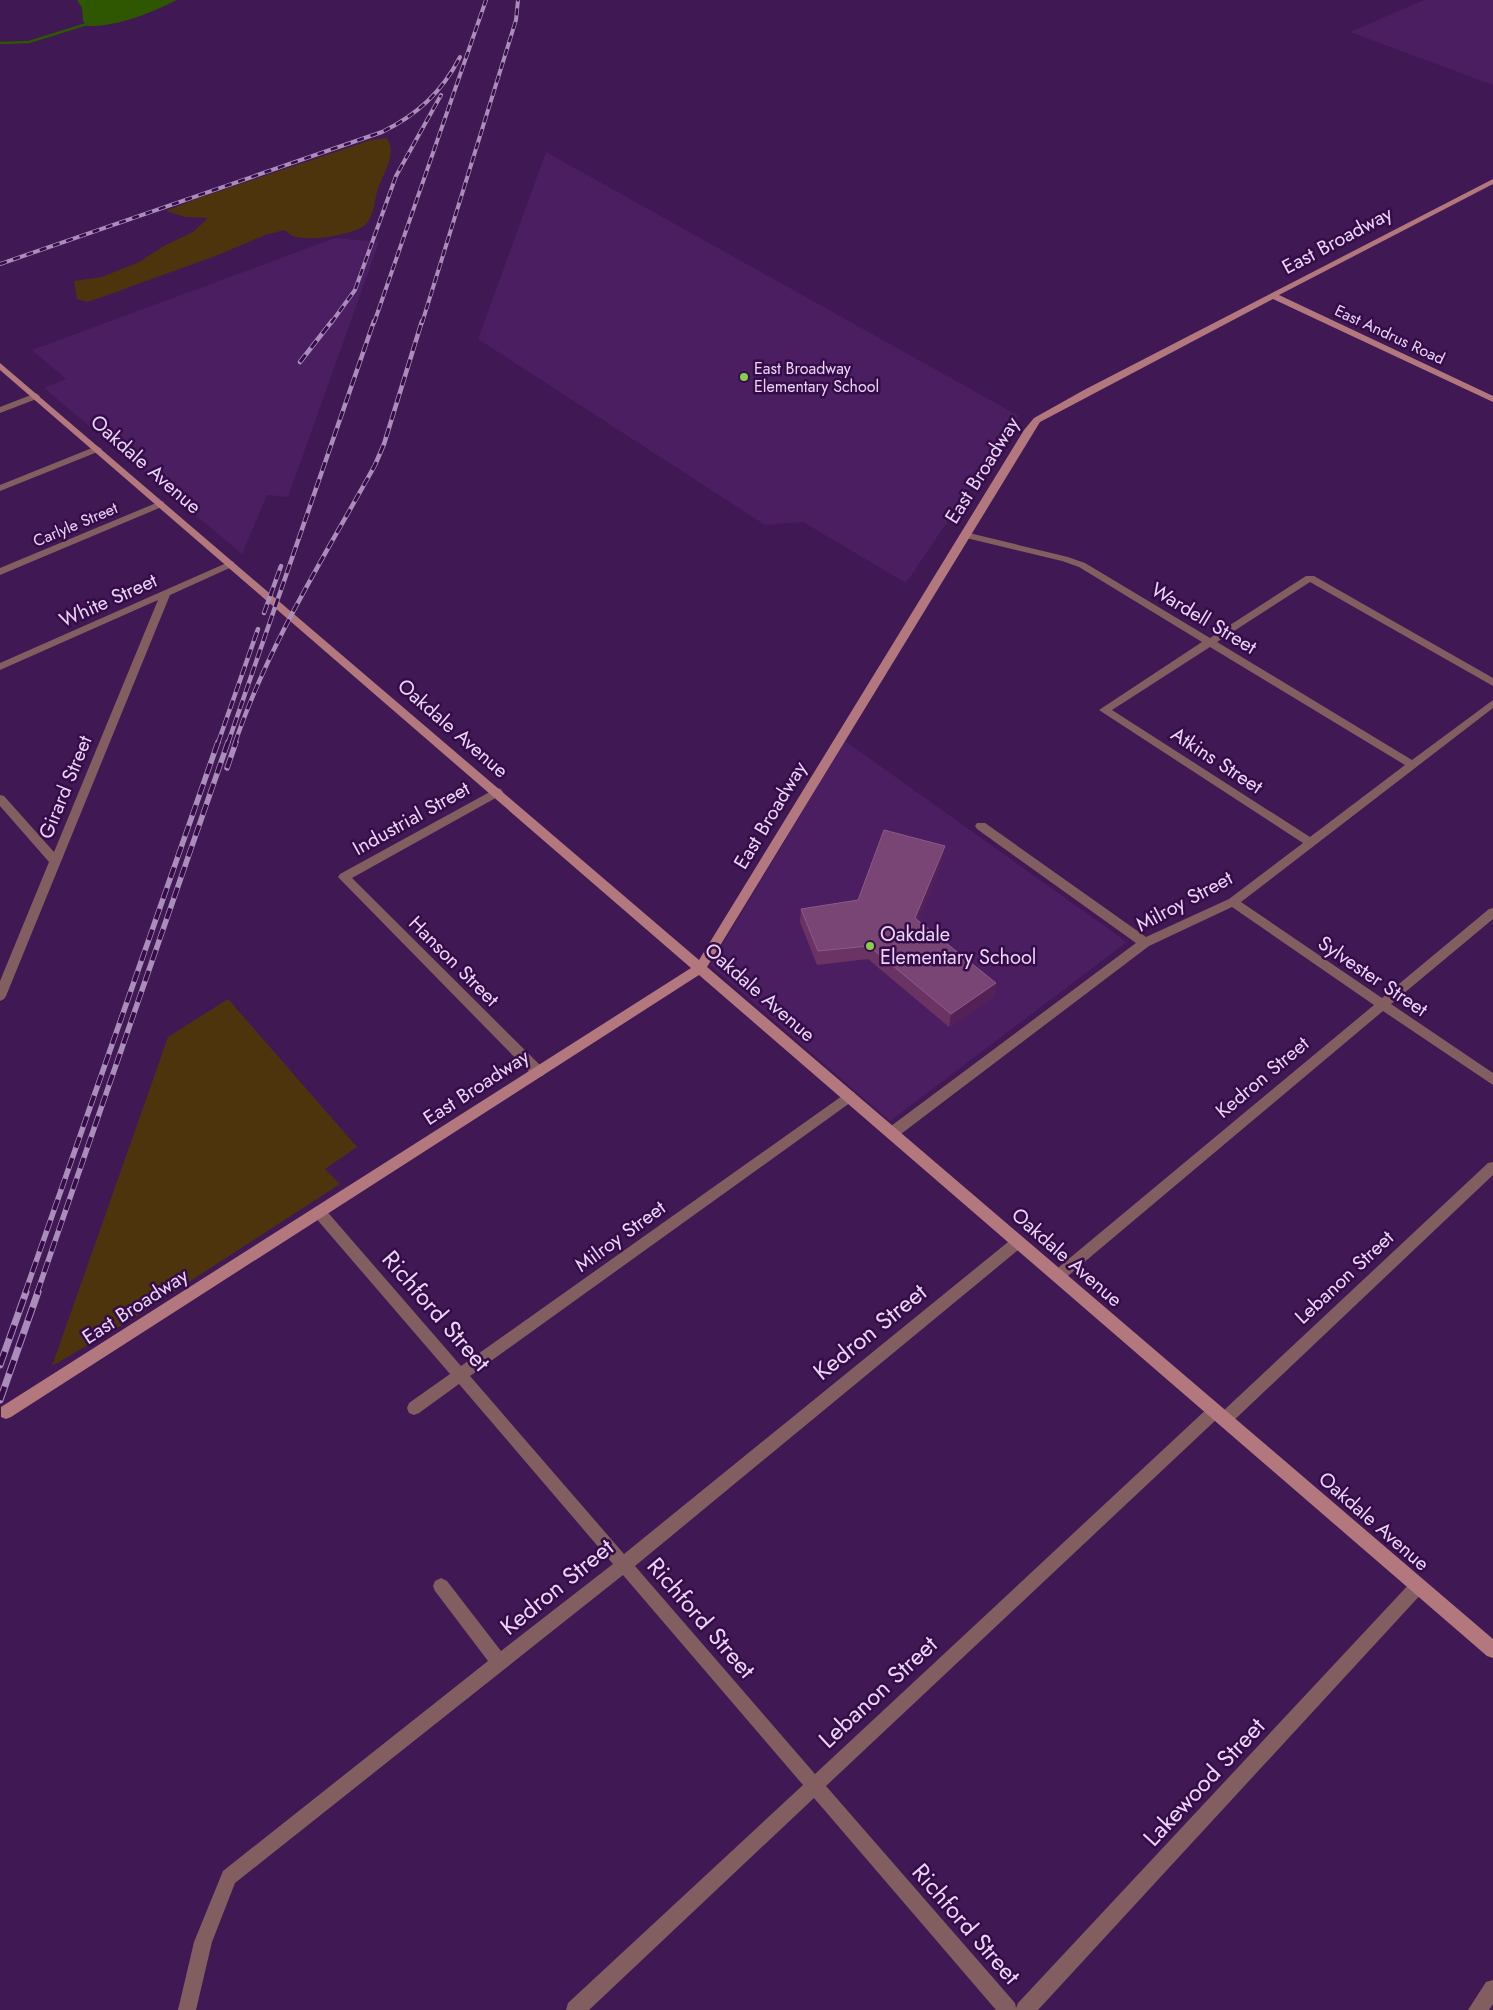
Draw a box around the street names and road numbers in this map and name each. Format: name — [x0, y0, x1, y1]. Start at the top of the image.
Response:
street label: East Broadway — [1277, 199, 1398, 282]
street label: East Andrus Road — [1331, 299, 1449, 370]
street label: Oakdale Avenue — [84, 408, 207, 521]
street label: East Broadway — [938, 411, 1027, 529]
street label: Carlyle Street — [29, 496, 121, 553]
street label: White Street — [55, 566, 162, 635]
street label: Wardell Street — [1145, 575, 1262, 662]
street label: Oakdale Avenue — [391, 672, 514, 785]
street label: Atkins Street — [1165, 720, 1269, 801]
street label: Girard Street — [32, 731, 99, 843]
street label: East Broadway — [727, 756, 814, 875]
street label: Industrial Street — [347, 774, 475, 863]
street label: Milroy Street — [1131, 864, 1238, 939]
street label: Hanson Street — [402, 910, 506, 1013]
street label: Sylvester Street — [1312, 929, 1434, 1024]
street label: Oakdale Avenue — [698, 936, 821, 1049]
street label: Kedron Street — [1209, 1029, 1315, 1125]
street label: East Broadway — [418, 1042, 535, 1133]
street label: Milroy Street — [569, 1193, 672, 1279]
street label: Oakdale Avenue — [1005, 1201, 1128, 1314]
street label: Lebanon Street — [1288, 1224, 1400, 1331]
street label: Richford Street — [374, 1243, 499, 1379]
street label: East Broadway — [77, 1261, 194, 1352]
street label: Kedron Street — [805, 1275, 934, 1388]
street label: Oakdale Avenue — [1312, 1465, 1435, 1578]
street label: Kedron Street — [492, 1530, 621, 1643]
street label: Richford Street — [639, 1550, 764, 1686]
street label: Lebanon Street — [810, 1627, 945, 1756]
street label: Lakewood Street — [1135, 1709, 1273, 1854]
street label: Richford Street — [904, 1856, 1029, 1992]

